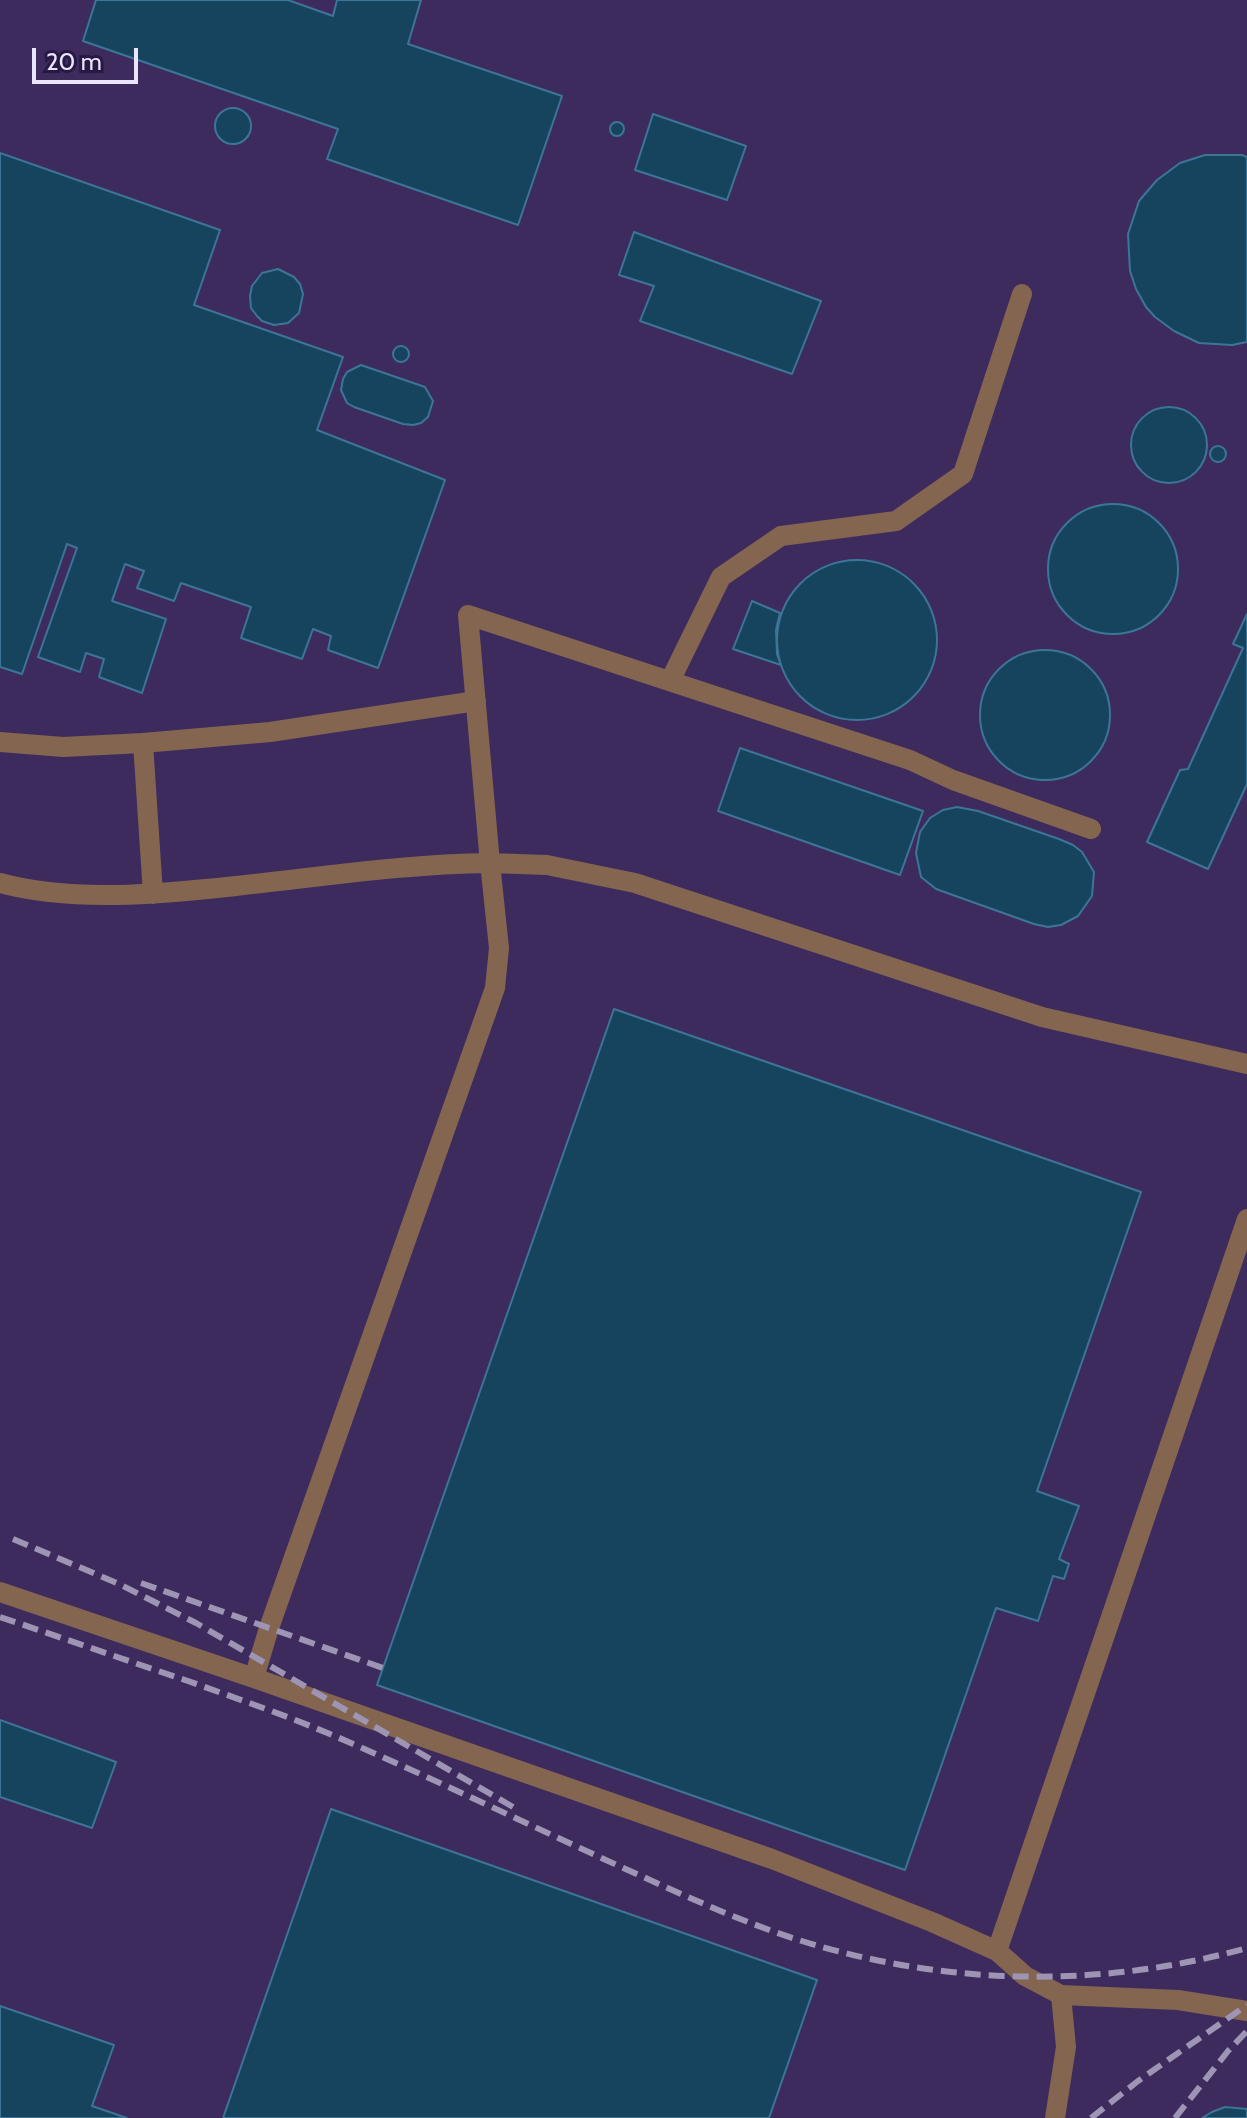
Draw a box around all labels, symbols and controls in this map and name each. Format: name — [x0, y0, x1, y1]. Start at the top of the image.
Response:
scale bar — [36, 32, 142, 82]
text: 20 m — [46, 47, 102, 76]

